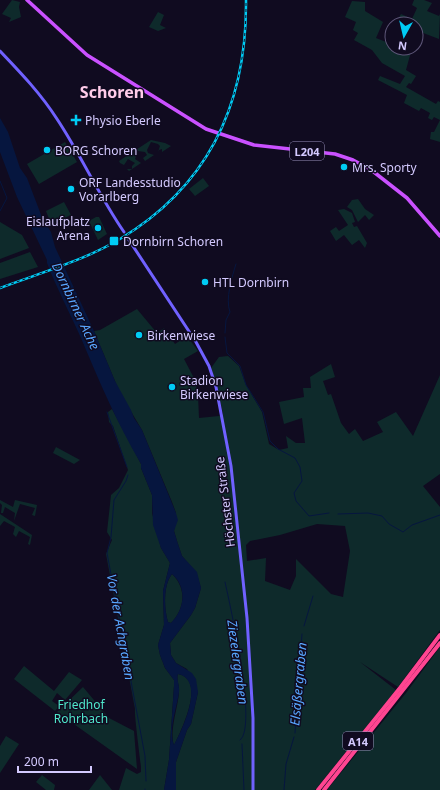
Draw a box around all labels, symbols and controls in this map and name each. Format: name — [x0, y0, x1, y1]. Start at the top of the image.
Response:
north arrow — [384, 16, 424, 56]
text: N — [397, 38, 408, 54]
district label: Schoren — [80, 81, 144, 103]
place label: Physio Eberle — [85, 112, 161, 129]
marker: Physio Eberle — [70, 114, 82, 126]
place label: BORG Schoren — [55, 142, 137, 159]
road number: L204 — [290, 142, 324, 160]
marker: BORG Schoren — [42, 145, 52, 155]
place label: Mrs. Sporty — [352, 159, 417, 176]
marker: Mrs. Sporty — [339, 162, 349, 172]
place label: ORF Landesstudio Vorarlberg — [79, 174, 181, 205]
marker: ORF Landesstudio Vorarlberg — [66, 184, 76, 194]
place label: Eislaufplatz Arena — [26, 213, 90, 244]
marker: Eislaufplatz Arena — [93, 223, 103, 233]
place label: Dornbirn Schoren — [123, 233, 223, 250]
marker: Dornbirn Schoren — [108, 235, 120, 247]
water label: Dornbirner Ache — [48, 259, 104, 353]
place label: HTL Dornbirn — [213, 274, 289, 291]
marker: HTL Dornbirn — [200, 277, 210, 287]
place label: Birkenwiese — [147, 327, 215, 344]
marker: Birkenwiese — [134, 330, 144, 340]
place label: Stadion Birkenwiese — [180, 372, 248, 403]
marker: Stadion Birkenwiese — [167, 382, 177, 392]
street label: Höchster Straße — [211, 456, 239, 548]
water label: Vor der Achgraben — [103, 573, 139, 681]
water label: Ziezelergraben — [223, 618, 253, 705]
water label: Elsäßergraben — [285, 642, 311, 726]
park label: Friedhof Rohrbach — [54, 696, 108, 727]
road number: A14 — [343, 732, 373, 750]
scale bar — [18, 748, 91, 774]
text: 200 m — [24, 753, 59, 770]

